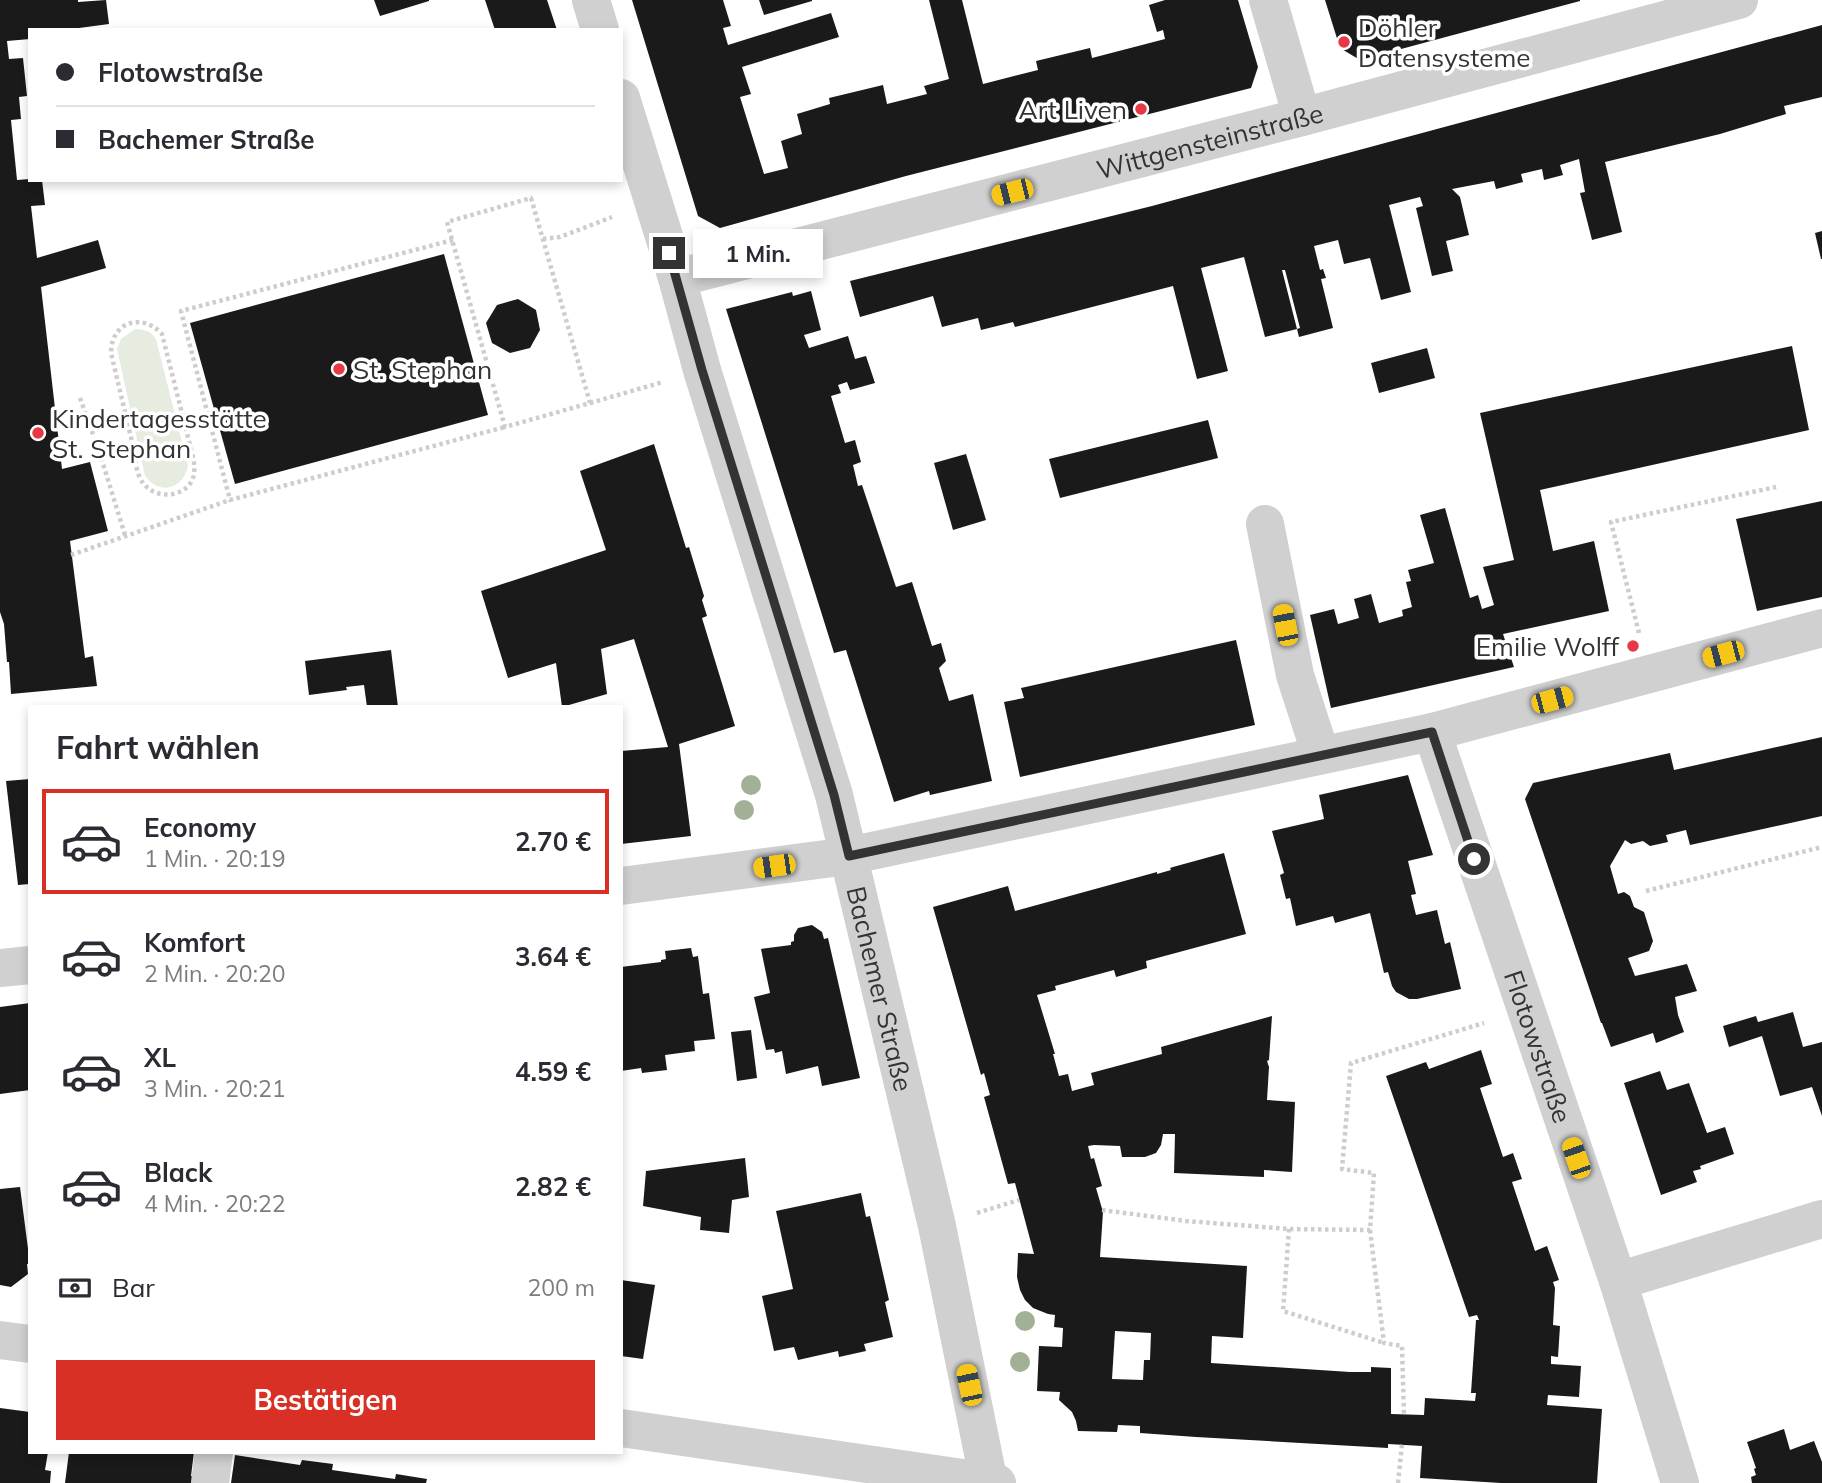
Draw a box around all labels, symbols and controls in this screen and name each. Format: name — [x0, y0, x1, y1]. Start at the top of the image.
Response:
place label: Döhler Datensysteme — [1358, 11, 1530, 74]
marker: Döhler Datensysteme — [1336, 34, 1352, 50]
text: Flotowstraße — [98, 56, 263, 89]
place label: Art Liven — [1019, 93, 1127, 126]
street label: Wittgensteinstraße — [1093, 96, 1327, 186]
marker: Art Liven — [1133, 101, 1149, 117]
text: Bachemer Straße — [98, 123, 315, 156]
car — [990, 177, 1035, 207]
callout: 1 Min. — [694, 229, 823, 278]
route end — [653, 237, 685, 269]
text: 1 Min. — [725, 239, 791, 268]
place label: St. Stephan — [353, 353, 492, 386]
marker: St. Stephan — [331, 361, 347, 377]
place label: Kindertagesstätte St. Stephan — [52, 402, 267, 465]
marker: Kindertagesstätte St. Stephan — [30, 425, 46, 441]
car — [1271, 602, 1300, 648]
place label: Emilie Wolff — [1476, 630, 1620, 663]
marker: Emilie Wolff — [1625, 638, 1641, 654]
car — [1700, 638, 1747, 670]
car — [1529, 684, 1576, 716]
text: Fahrt wählen — [56, 727, 260, 767]
icon: car — [60, 810, 123, 873]
text: Economy — [144, 811, 256, 844]
text: 2.70 € — [515, 825, 591, 858]
route start — [1458, 843, 1490, 875]
text: 1 Min. · 20:19 — [144, 844, 286, 873]
car — [752, 853, 797, 879]
street label: Bachemer Straße — [840, 883, 921, 1094]
icon: car — [60, 925, 123, 988]
text: Komfort — [144, 926, 245, 959]
text: 3.64 € — [515, 940, 591, 973]
text: 2 Min. · 20:20 — [144, 959, 286, 988]
street label: Flotowstraße — [1497, 966, 1580, 1127]
icon: car — [60, 1040, 123, 1103]
text: XL — [144, 1041, 176, 1074]
text: 4.59 € — [515, 1055, 591, 1088]
text: 3 Min. · 20:21 — [144, 1074, 286, 1103]
car — [1560, 1135, 1593, 1181]
icon: car — [60, 1155, 123, 1218]
text: Black — [144, 1156, 212, 1189]
text: 2.82 € — [515, 1170, 591, 1203]
text: 4 Min. · 20:22 — [144, 1189, 286, 1218]
icon: cash — [56, 1269, 94, 1307]
text: Bar — [112, 1271, 155, 1304]
text: 200 m — [527, 1273, 595, 1302]
button: Bestätigen — [56, 1360, 595, 1440]
car — [955, 1362, 984, 1408]

